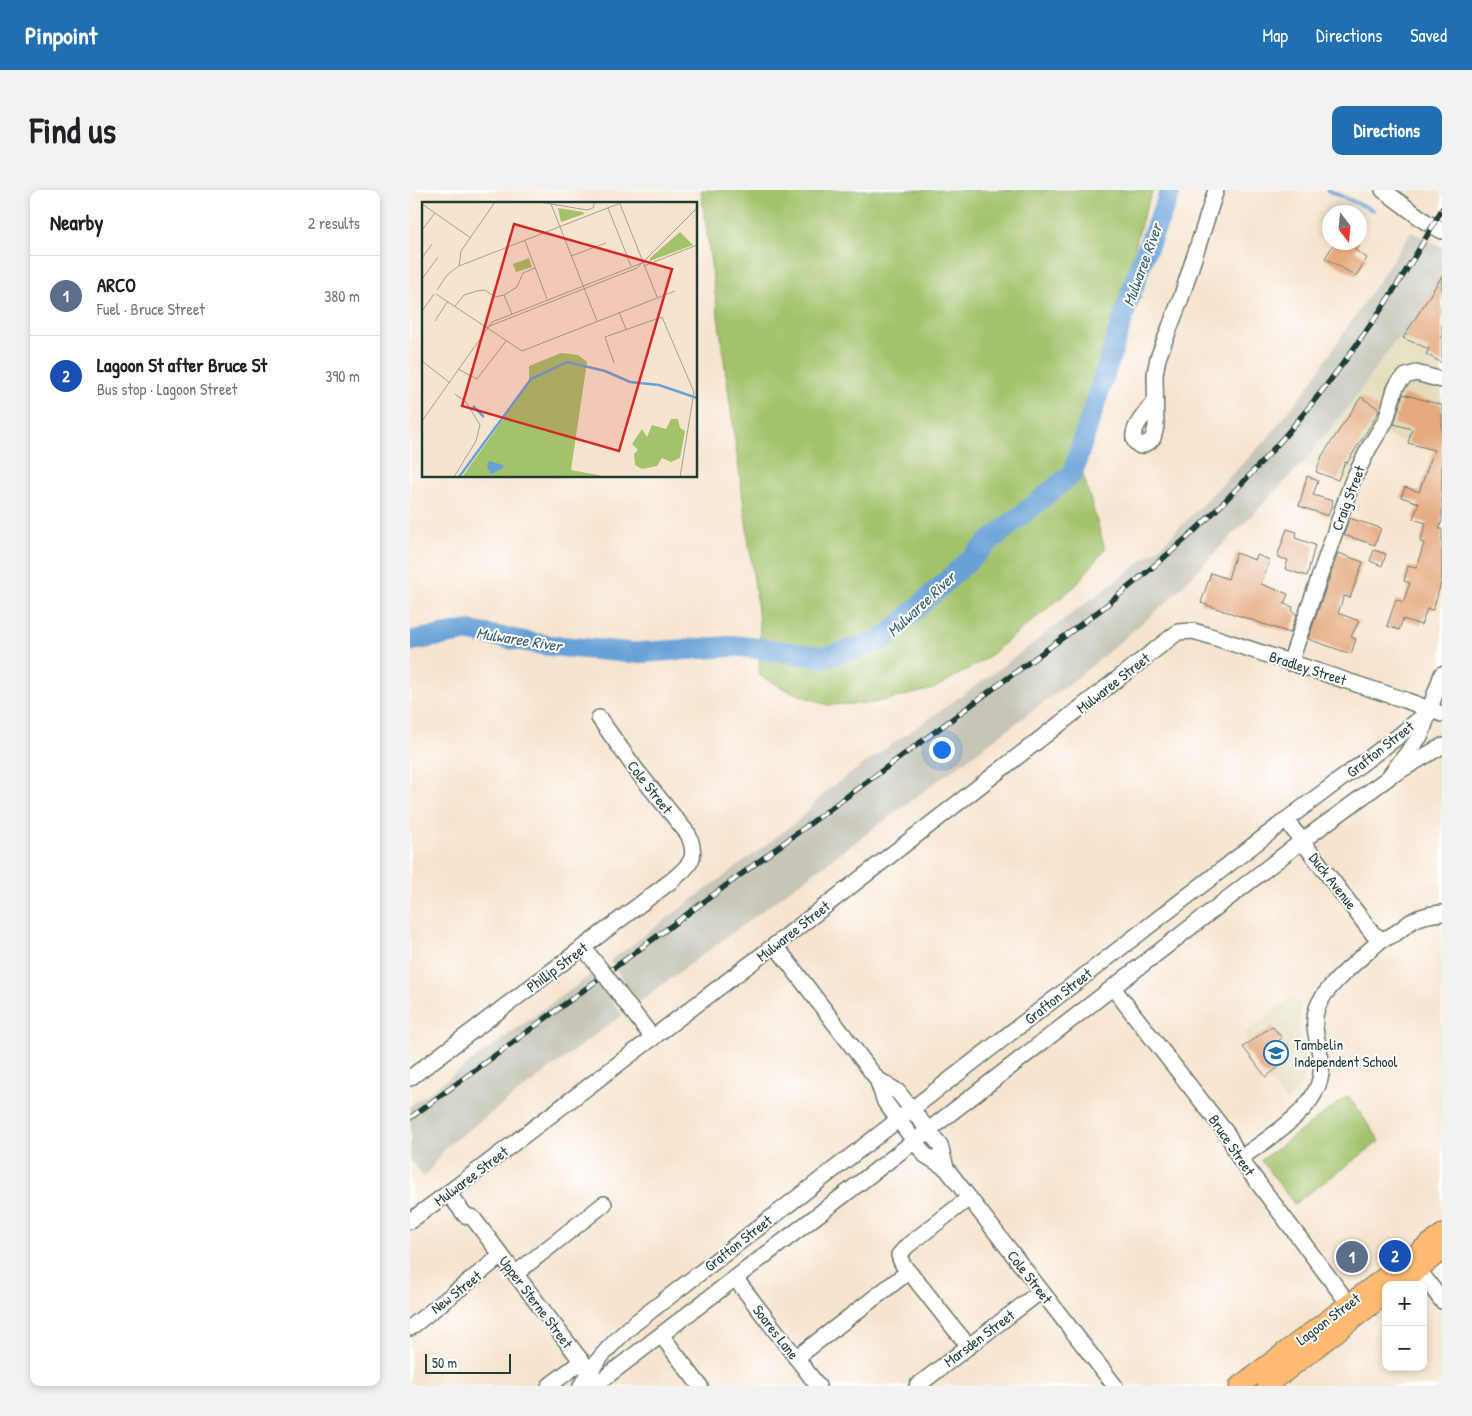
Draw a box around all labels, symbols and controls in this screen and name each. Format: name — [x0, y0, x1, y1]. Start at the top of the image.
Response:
text: Pinpoint — [25, 19, 97, 51]
text: Map — [1263, 23, 1288, 48]
text: Directions — [1316, 23, 1382, 48]
text: Saved — [1410, 23, 1447, 48]
button: Directions — [1332, 106, 1442, 155]
text: Find us — [30, 107, 116, 154]
inset map — [422, 202, 698, 478]
north arrow — [1322, 205, 1367, 250]
text: Nearby — [50, 208, 103, 237]
text: 2 results — [308, 212, 360, 234]
water label: Mulwaree River — [1117, 219, 1168, 309]
text: ARCO — [97, 272, 136, 298]
text: 1 — [63, 285, 69, 307]
text: 380 m — [324, 285, 360, 307]
text: Fuel · Bruce Street — [97, 298, 205, 320]
text: Lagoon St after Bruce St — [97, 352, 267, 378]
text: 2 — [62, 365, 70, 387]
text: 390 m — [325, 365, 360, 387]
text: Bus stop · Lagoon Street — [97, 378, 237, 400]
street label: Craig Street — [1326, 462, 1370, 534]
water label: Mulwaree River — [882, 565, 961, 641]
water label: Mulwaree River — [475, 621, 565, 657]
street label: Bradley Street — [1267, 646, 1350, 691]
street label: Mulwaree Street — [1072, 647, 1155, 718]
street label: Grafton Street — [1342, 715, 1419, 782]
your location — [929, 737, 955, 763]
street label: Cole Street — [622, 756, 678, 819]
street label: Duck Avenue — [1304, 848, 1362, 914]
street label: Mulwaree Street — [752, 895, 835, 966]
street label: Phillip Street — [522, 937, 593, 997]
street label: Grafton Street — [1020, 962, 1097, 1029]
place label: Tambelin Independent School — [1294, 1034, 1398, 1072]
school or university icon: Tambelin Independent School — [1263, 1040, 1289, 1066]
street label: Bruce Street — [1204, 1110, 1261, 1180]
street label: Mulwaree Street — [430, 1141, 513, 1211]
street label: Grafton Street — [700, 1209, 777, 1276]
pin: 2 — [1379, 1237, 1411, 1275]
pin: 1 — [1336, 1238, 1368, 1276]
street label: Cole Street — [1002, 1246, 1058, 1309]
street label: Upper Sterne Street — [494, 1251, 578, 1353]
street label: New Street — [426, 1265, 486, 1319]
map controls — [1382, 1281, 1427, 1371]
button: + — [1382, 1281, 1427, 1326]
street label: Lagoon Street — [1292, 1287, 1365, 1350]
street label: Soares Lane — [748, 1300, 804, 1364]
street label: Marsden Street — [939, 1304, 1019, 1371]
button: − — [1382, 1326, 1427, 1371]
scale bar — [425, 1351, 511, 1374]
text: 50 m — [432, 1353, 457, 1372]

